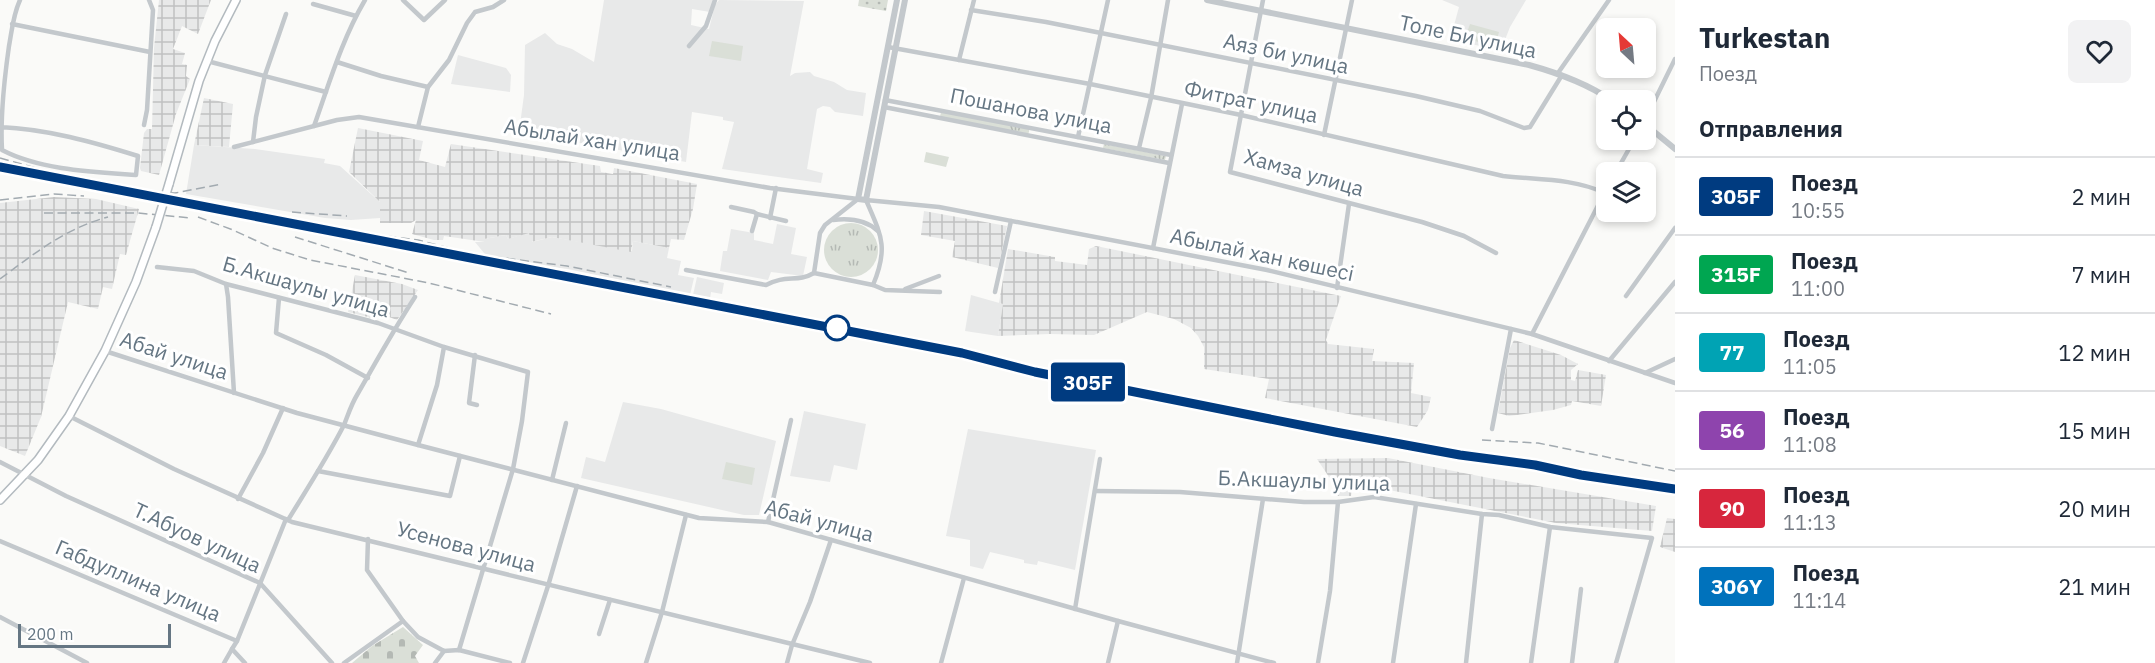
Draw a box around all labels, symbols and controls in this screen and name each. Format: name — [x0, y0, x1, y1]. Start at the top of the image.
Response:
street label: Толе Би улица — [1397, 8, 1539, 64]
north arrow — [1596, 18, 1656, 78]
map controls — [1596, 18, 1656, 222]
text: Turkestan — [1699, 19, 1830, 56]
button: heart — [2068, 20, 2131, 83]
street label: Аяз би улица — [1221, 26, 1351, 80]
text: Поезд — [1699, 60, 1757, 87]
street label: Фитрат улица — [1182, 73, 1321, 129]
street label: Пошанова улица — [948, 81, 1115, 139]
button: locate — [1596, 90, 1656, 150]
street label: Абылай хан улица — [502, 111, 682, 167]
text: Отправления — [1699, 114, 1843, 143]
street label: Хамза улица — [1241, 142, 1367, 202]
button: layers — [1596, 162, 1656, 222]
text: Поезд — [1791, 168, 1858, 197]
text: 305F — [1711, 182, 1761, 210]
text: 2 мин — [2071, 182, 2131, 211]
text: 10:55 — [1791, 197, 1845, 224]
street label: Абылай хан көшесі — [1168, 221, 1357, 287]
text: Поезд — [1791, 246, 1858, 275]
street label: Б.Акшаулы улица — [220, 249, 393, 323]
text: 315F — [1711, 260, 1761, 288]
text: 7 мин — [2071, 260, 2131, 289]
text: 11:00 — [1791, 275, 1845, 302]
unlabelled marker — [824, 315, 850, 341]
street label: Абай улица — [117, 324, 232, 386]
text: Поезд — [1783, 324, 1850, 353]
text: 77 — [1719, 338, 1745, 366]
text: 12 мин — [2058, 338, 2131, 367]
text: 11:05 — [1783, 353, 1837, 380]
line badge: 305F — [1046, 362, 1130, 401]
text: 305F — [1063, 368, 1113, 396]
text: Поезд — [1783, 402, 1850, 431]
text: 56 — [1719, 416, 1745, 444]
text: 15 мин — [2058, 416, 2131, 445]
text: 11:08 — [1783, 431, 1837, 458]
street label: Б.Акшаулы улица — [1217, 463, 1391, 497]
text: Поезд — [1783, 480, 1850, 509]
street label: Абай улица — [762, 492, 877, 548]
text: 90 — [1719, 494, 1745, 522]
text: 20 мин — [2058, 494, 2131, 523]
street label: Т.Абуов улица — [129, 495, 266, 579]
text: 11:13 — [1783, 509, 1837, 536]
street label: Усенова улица — [394, 514, 539, 578]
street label: Габдуллина улица — [51, 533, 225, 628]
text: Поезд — [1792, 558, 1859, 587]
text: 306Y — [1711, 572, 1762, 600]
text: 21 мин — [2058, 572, 2131, 601]
text: 11:14 — [1792, 587, 1846, 614]
scale bar — [18, 621, 171, 648]
text: 200 m — [27, 624, 74, 644]

